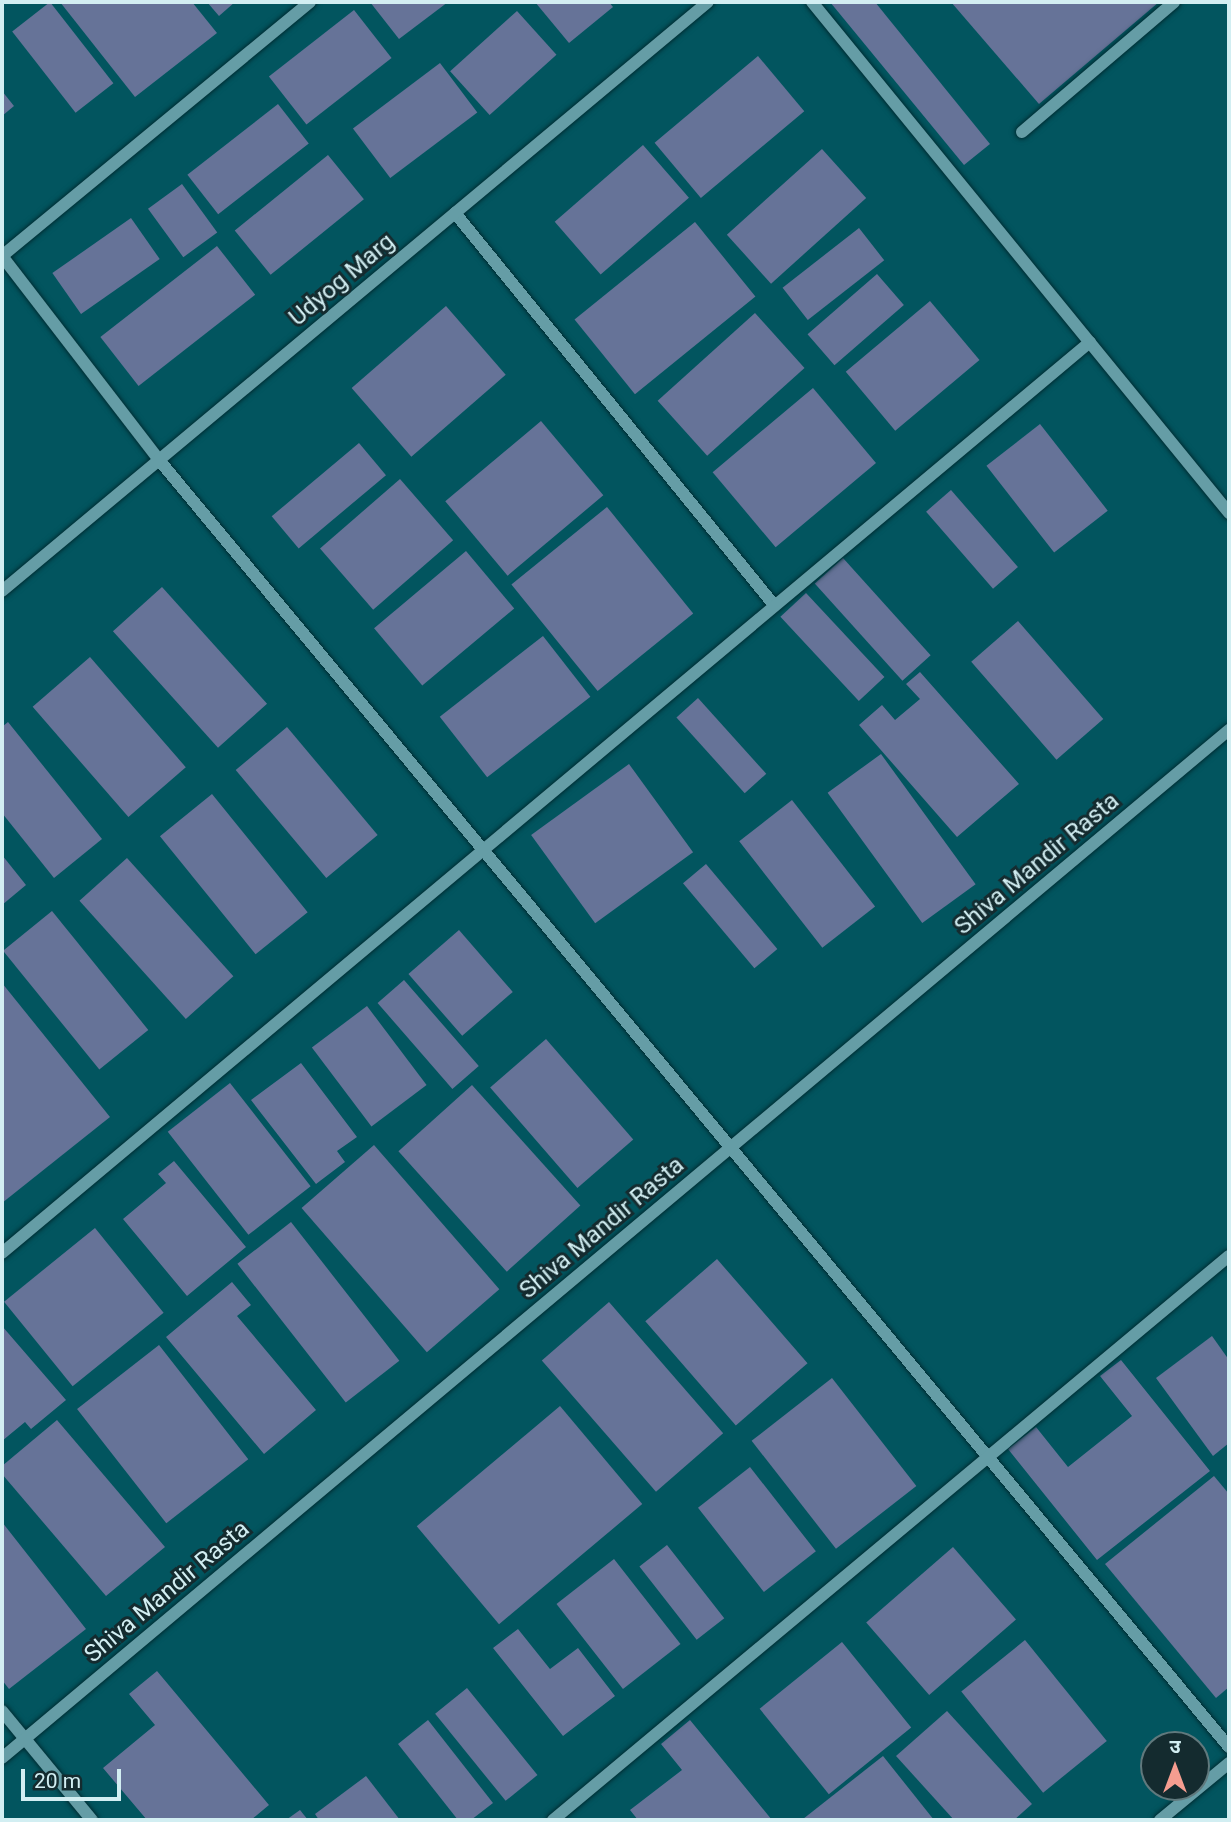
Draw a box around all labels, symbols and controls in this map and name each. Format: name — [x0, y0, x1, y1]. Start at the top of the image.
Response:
street label: Udyog Marg — [283, 228, 401, 332]
street label: Shiva Mandir Rasta — [949, 787, 1125, 941]
street label: Shiva Mandir Rasta — [514, 1151, 690, 1305]
street label: Shiva Mandir Rasta — [79, 1515, 255, 1669]
north arrow — [1140, 1731, 1210, 1801]
text: उ — [1169, 1735, 1181, 1758]
scale bar — [24, 1756, 124, 1800]
text: 20 m — [34, 1769, 81, 1793]

